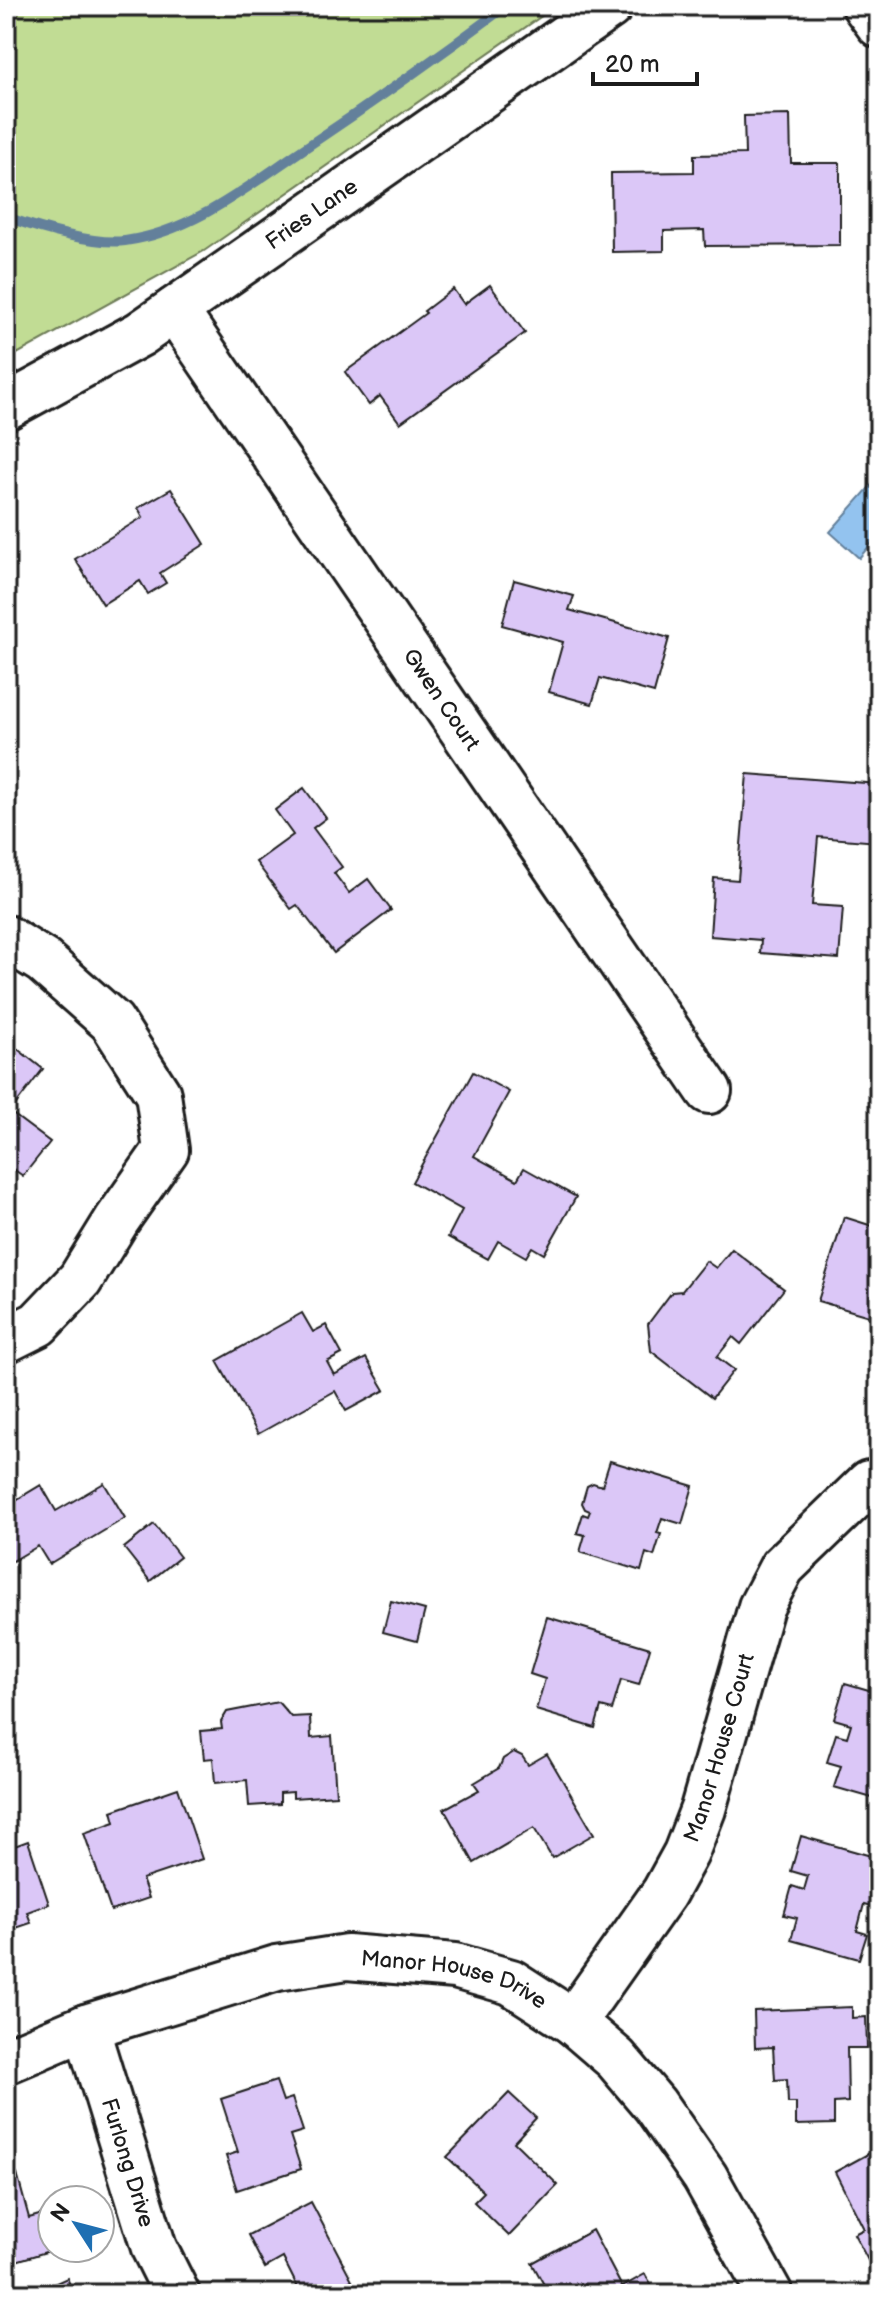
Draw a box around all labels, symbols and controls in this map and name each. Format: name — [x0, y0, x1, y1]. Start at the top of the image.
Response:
scale bar — [593, 36, 697, 86]
text: 20 m — [605, 50, 660, 79]
street label: Fries Lane — [261, 173, 363, 256]
street label: Gwen Court — [397, 643, 486, 756]
street label: Manor House Court — [678, 1650, 761, 1846]
street label: Manor House Drive — [360, 1945, 552, 2015]
street label: Furlong Drive — [95, 2095, 160, 2230]
north arrow — [36, 2184, 116, 2264]
text: N — [45, 2199, 77, 2228]

